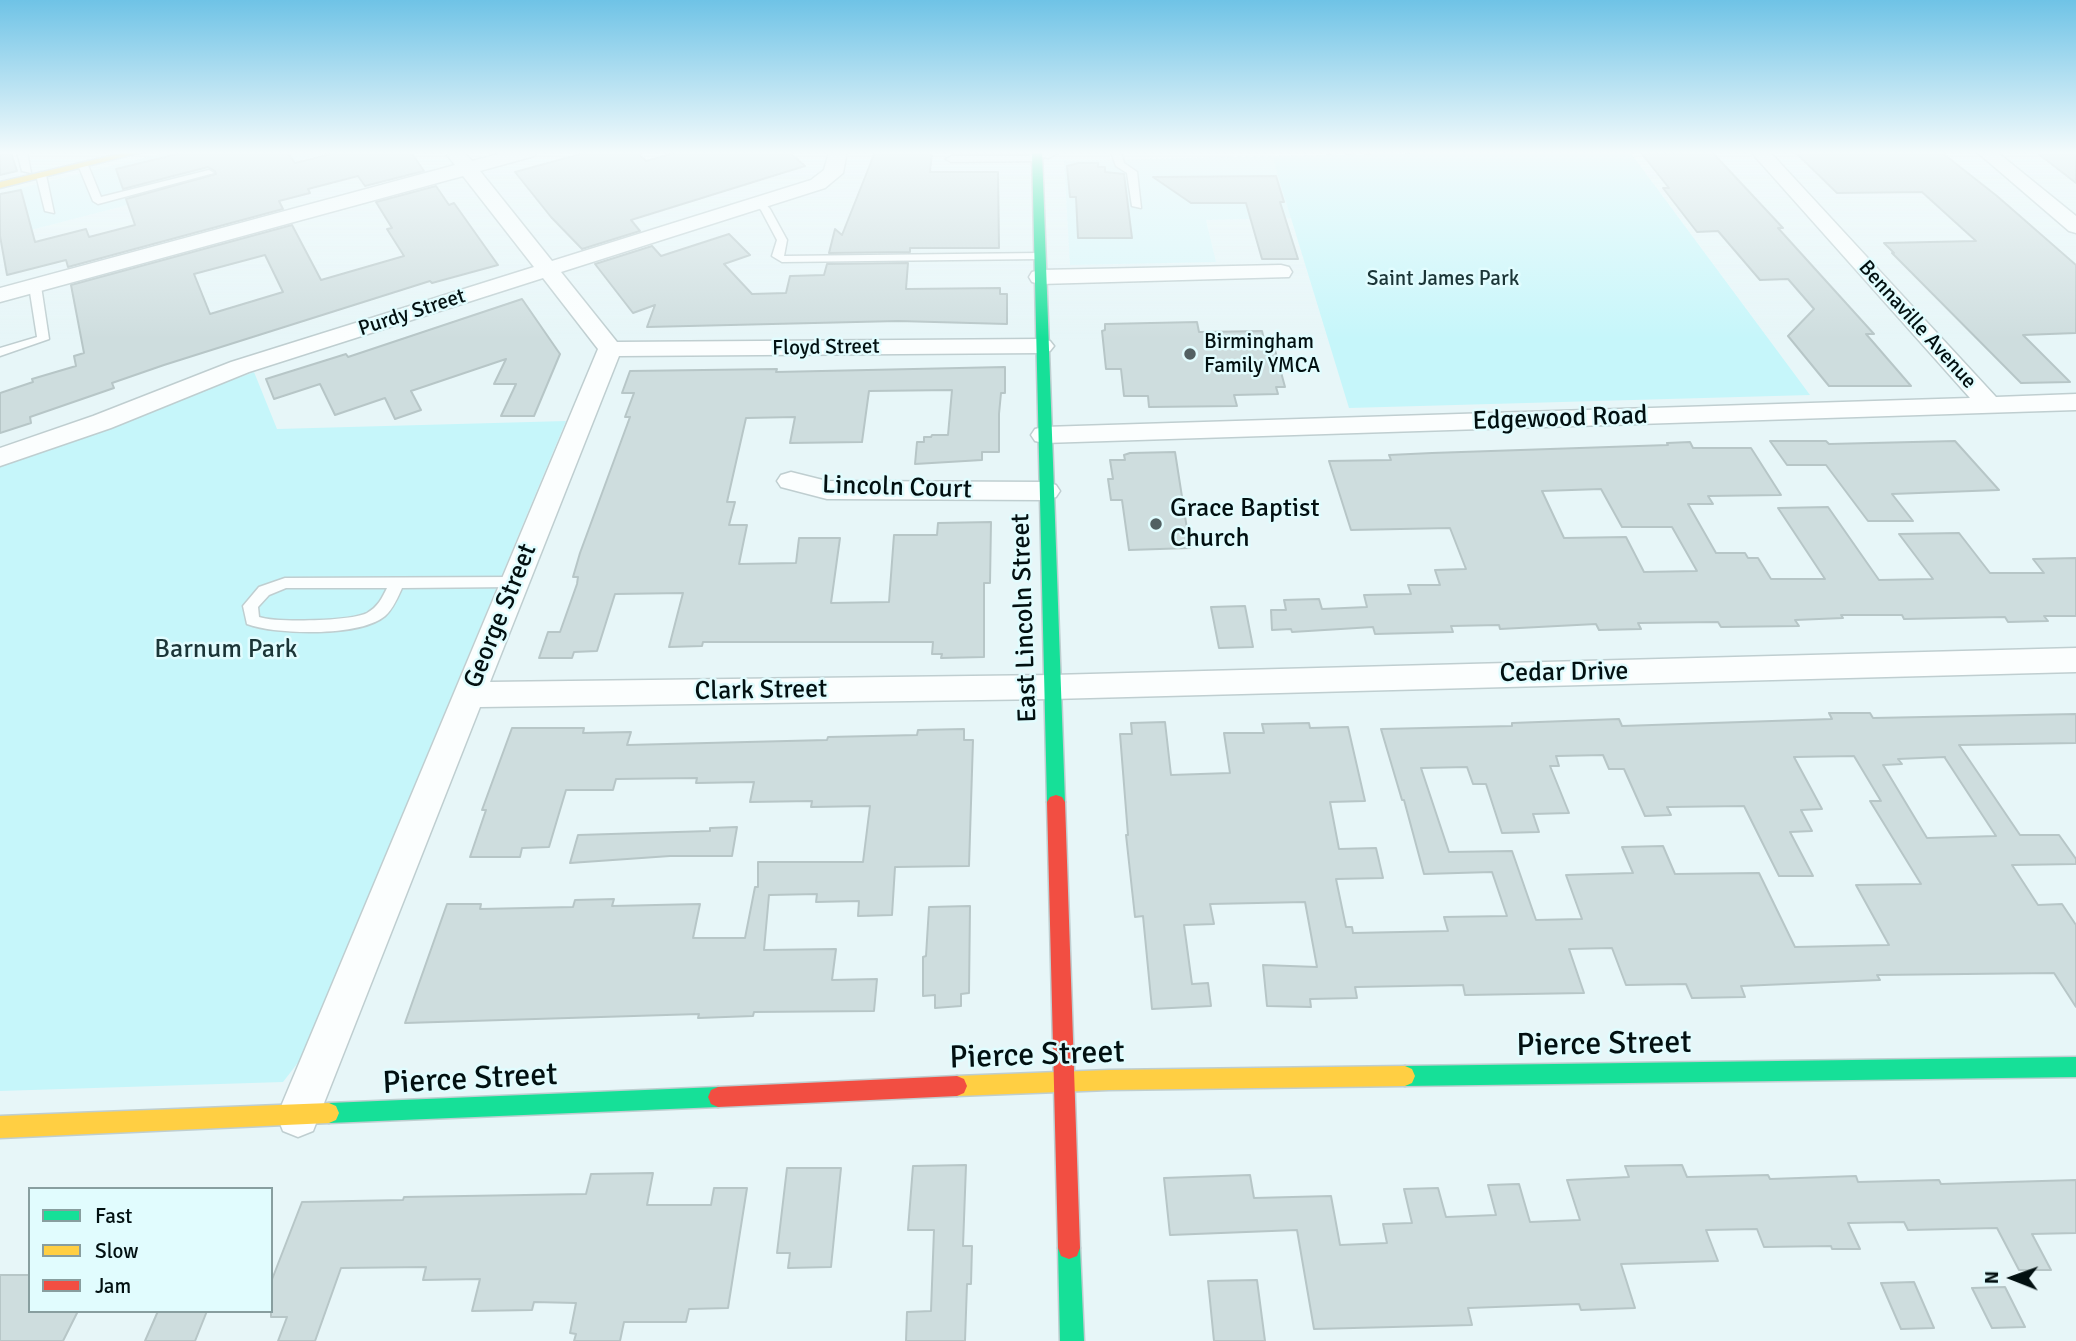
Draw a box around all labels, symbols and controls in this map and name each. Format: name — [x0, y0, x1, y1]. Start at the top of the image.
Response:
street label: Bennaville Avenue — [1853, 256, 1981, 394]
park label: Saint James Park — [1367, 266, 1519, 292]
street label: Purdy Street — [355, 284, 469, 342]
place label: Birmingham Family YMCA — [1204, 329, 1320, 379]
street label: Floyd Street — [772, 334, 880, 362]
marker: Birmingham Family YMCA — [1182, 346, 1198, 362]
street label: Edgewood Road — [1472, 400, 1648, 438]
street label: Lincoln Court — [822, 470, 972, 506]
place label: Grace Baptist Church — [1170, 493, 1320, 554]
street label: East Lincoln Street — [1006, 513, 1044, 723]
marker: Grace Baptist Church — [1148, 516, 1164, 532]
street label: George Street — [458, 539, 544, 693]
park label: Barnum Park — [154, 634, 298, 666]
street label: Cedar Drive — [1499, 656, 1629, 690]
street label: Clark Street — [694, 674, 828, 708]
street label: Pierce Street — [1516, 1024, 1692, 1066]
street label: Pierce Street — [949, 1034, 1125, 1078]
street label: Pierce Street — [381, 1056, 559, 1104]
legend — [28, 1187, 273, 1313]
text: Fast — [95, 1203, 132, 1229]
text: Slow — [95, 1238, 139, 1264]
north arrow — [1978, 1243, 2048, 1313]
text: N — [1980, 1271, 2004, 1284]
text: Jam — [95, 1273, 131, 1299]

